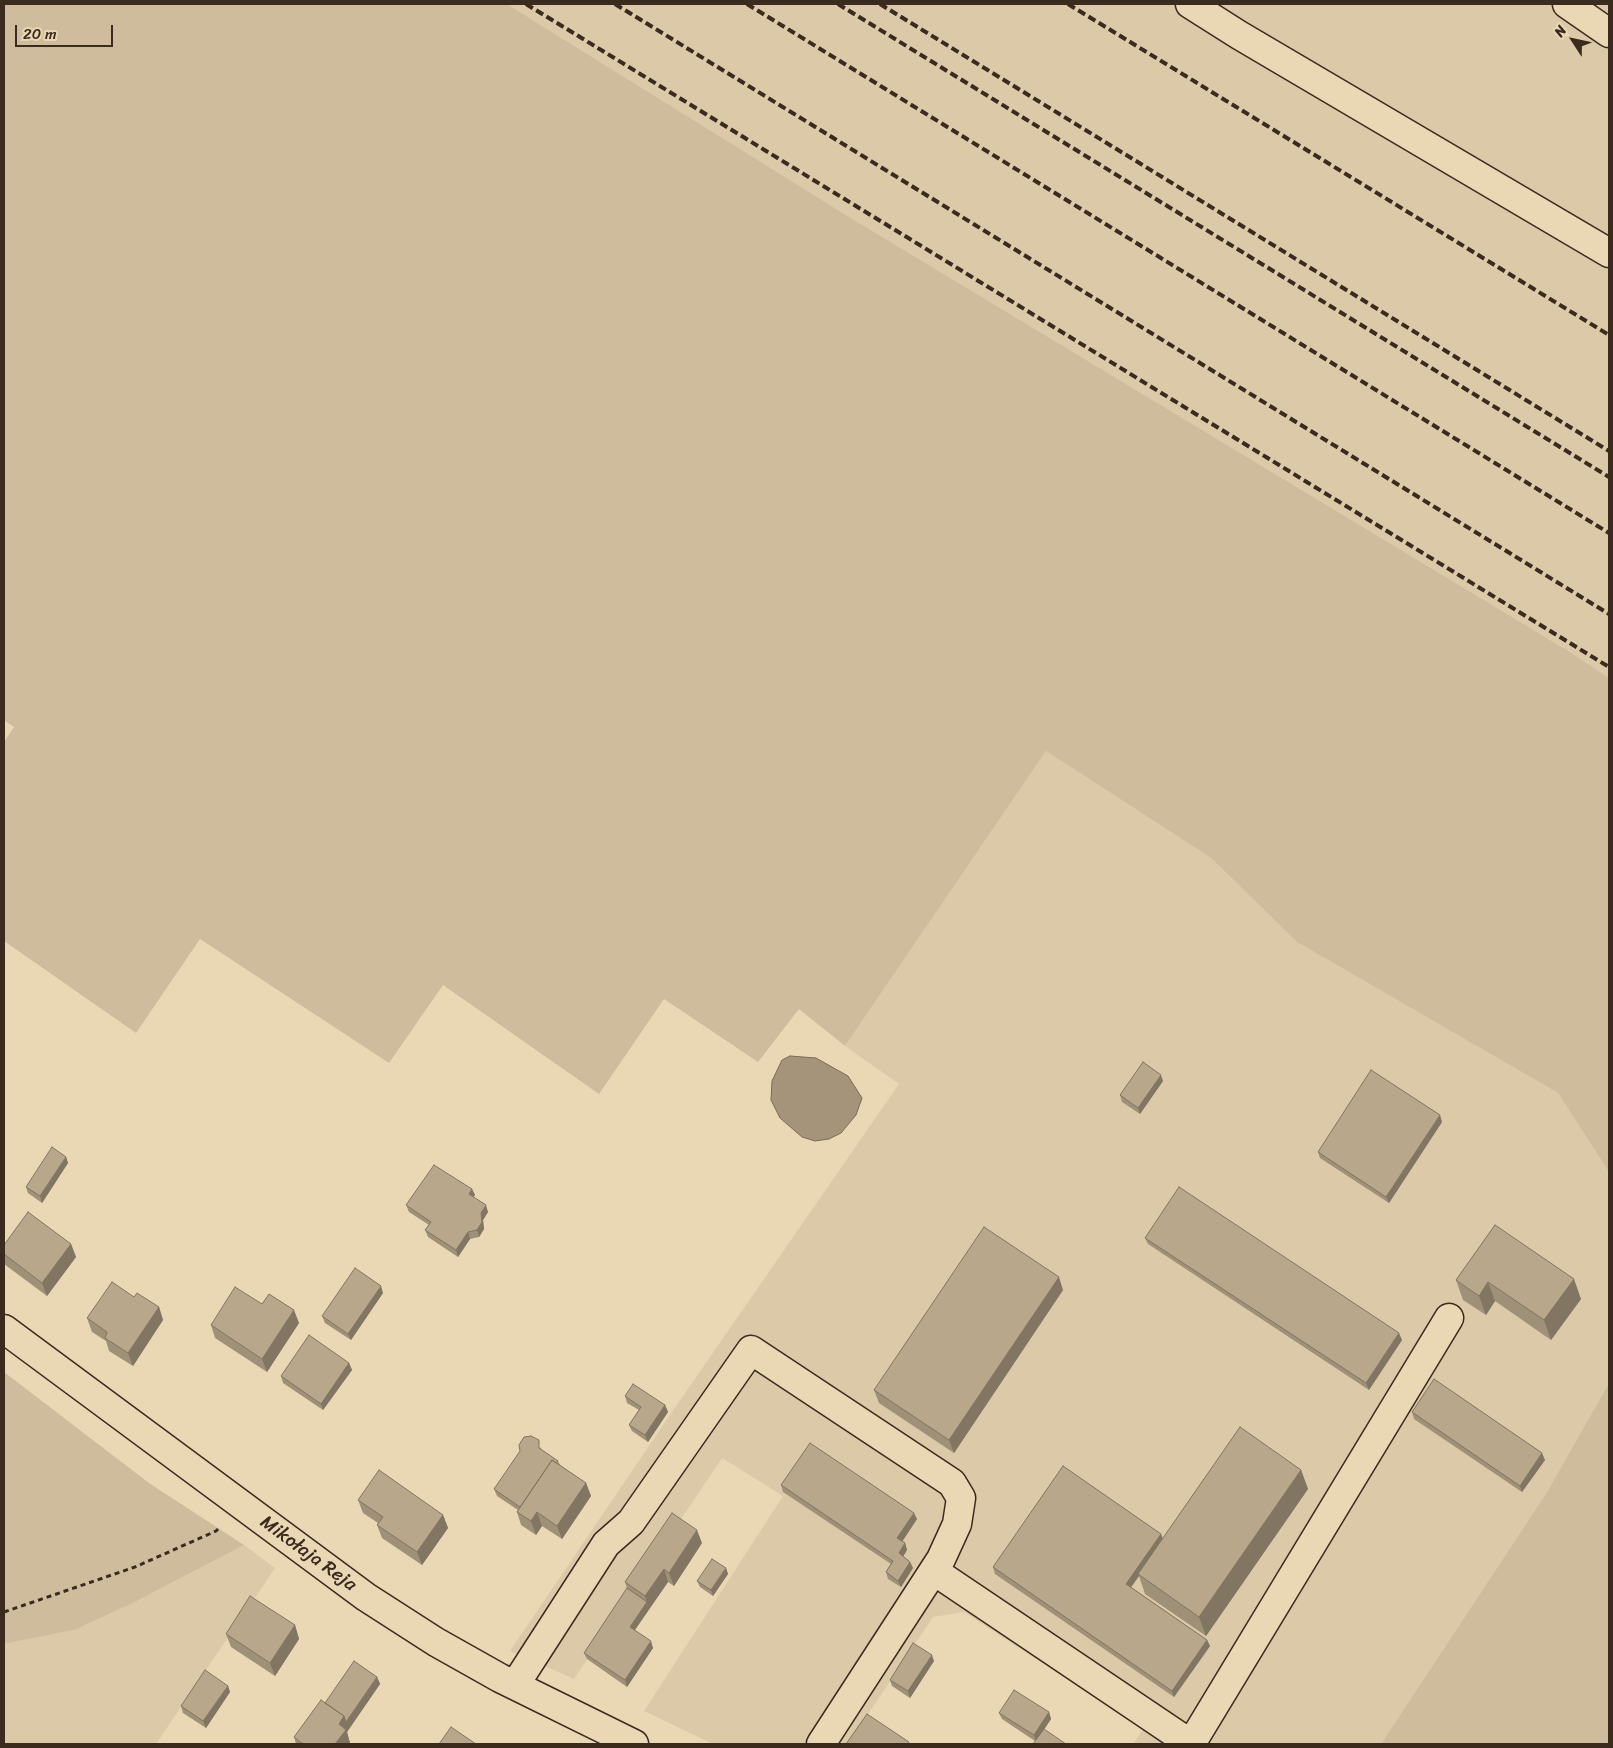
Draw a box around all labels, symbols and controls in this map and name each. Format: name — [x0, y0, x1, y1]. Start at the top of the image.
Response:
scale bar — [18, 15, 115, 47]
north arrow — [1548, 15, 1598, 65]
text: N — [1547, 20, 1573, 42]
text: 20 m — [23, 21, 57, 47]
street label: Mikołaja Reja — [255, 1511, 361, 1597]

